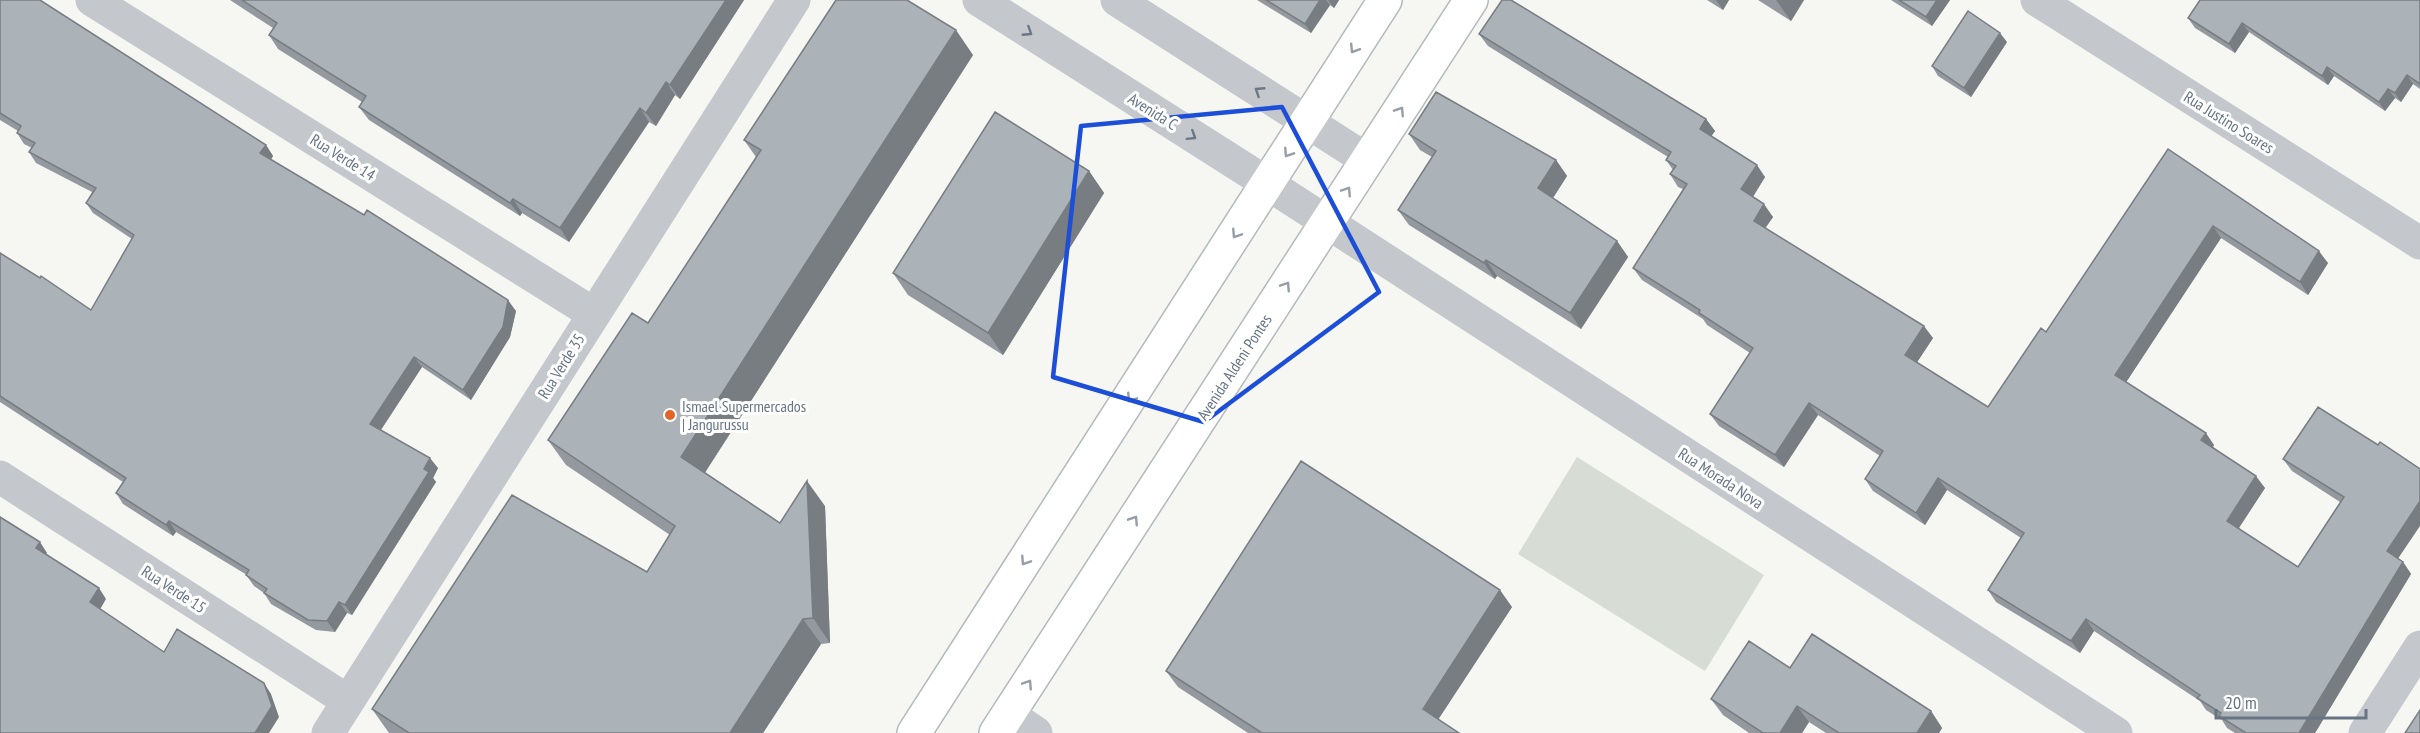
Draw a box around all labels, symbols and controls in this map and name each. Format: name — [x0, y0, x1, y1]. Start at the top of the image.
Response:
one-way arrow — [1022, 24, 1032, 36]
one-way arrow — [1351, 43, 1362, 54]
street label: Rua Justino Soares — [2180, 86, 2278, 158]
one-way arrow — [1255, 87, 1266, 98]
street label: Avenida C — [1125, 88, 1181, 134]
one-way arrow — [1392, 107, 1404, 117]
street label: Rua Verde 14 — [307, 129, 379, 185]
one-way arrow — [1186, 129, 1197, 140]
one-way arrow — [1284, 146, 1295, 157]
one-way arrow — [1340, 187, 1351, 198]
one-way arrow — [1232, 227, 1243, 238]
one-way arrow — [1278, 282, 1290, 292]
street label: Avenida Aldeni Pontes — [1192, 310, 1276, 424]
street label: Rua Verde 35 — [533, 330, 589, 402]
one-way arrow — [1127, 391, 1138, 402]
place label: Ismael Supermercados | Jangurussu — [682, 396, 806, 434]
marker: Ismael Supermercados | Jangurussu — [663, 408, 677, 422]
street label: Rua Morada Nova — [1675, 443, 1767, 513]
one-way arrow — [1127, 516, 1138, 527]
one-way arrow — [1021, 555, 1032, 566]
street label: Rua Verde 15 — [138, 561, 210, 617]
one-way arrow — [1021, 680, 1032, 691]
scale bar — [2216, 682, 2366, 720]
text: 20 m — [2225, 691, 2257, 714]

